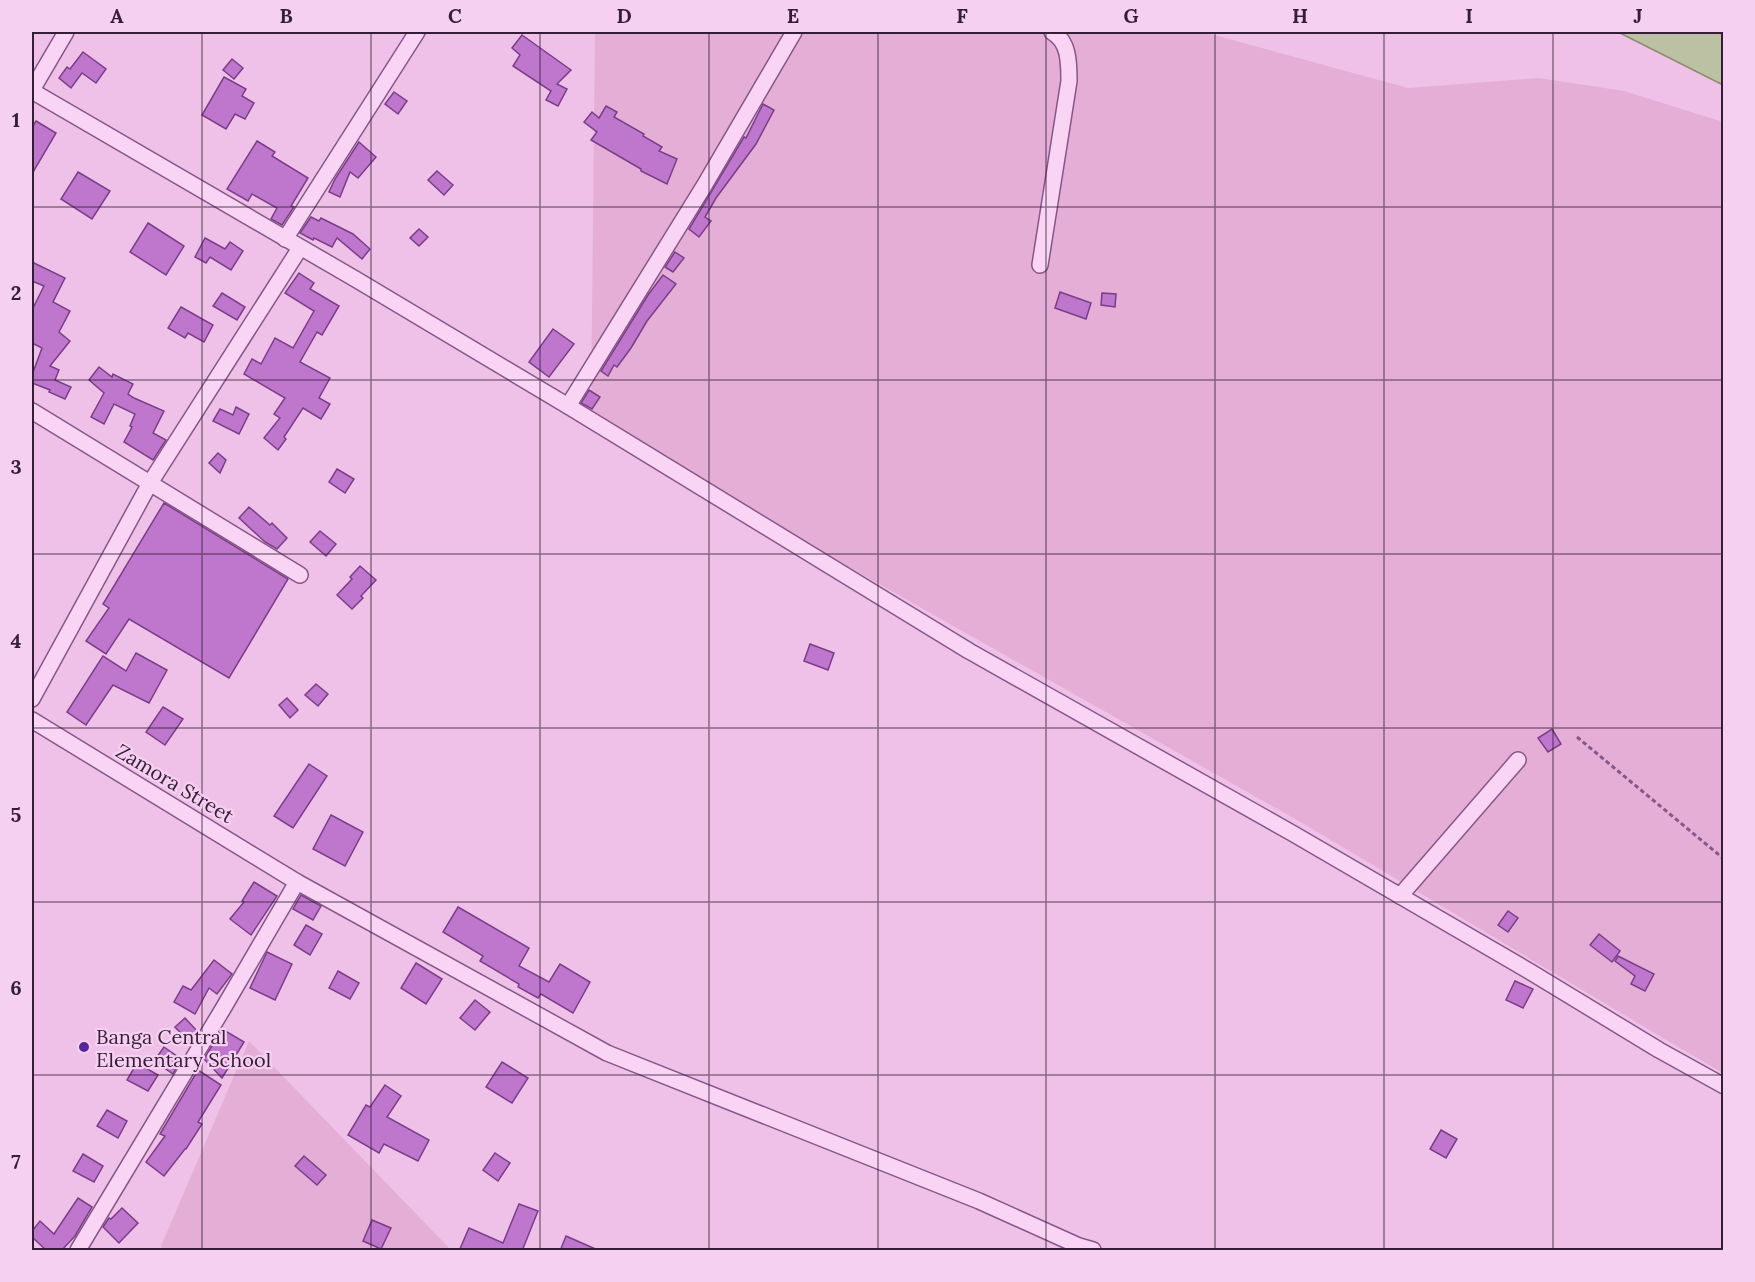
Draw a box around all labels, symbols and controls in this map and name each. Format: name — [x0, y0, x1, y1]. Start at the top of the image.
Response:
text: A — [110, 3, 124, 28]
text: B — [279, 3, 293, 28]
text: C — [448, 3, 462, 28]
text: D — [616, 3, 632, 28]
text: E — [787, 3, 799, 28]
text: F — [956, 3, 968, 28]
text: G — [1123, 3, 1139, 28]
text: H — [1292, 3, 1308, 28]
text: I — [1465, 3, 1473, 28]
text: J — [1633, 3, 1643, 28]
text: 1 — [12, 107, 20, 132]
text: 2 — [11, 280, 21, 305]
text: 3 — [10, 454, 22, 479]
text: 4 — [11, 628, 22, 653]
street label: Zamora Street — [112, 738, 239, 828]
text: 5 — [11, 802, 22, 827]
text: 6 — [10, 975, 22, 1000]
place label: Banga Central Elementary School — [96, 1024, 271, 1072]
marker: Banga Central Elementary School — [77, 1040, 91, 1054]
text: 7 — [11, 1149, 21, 1174]

